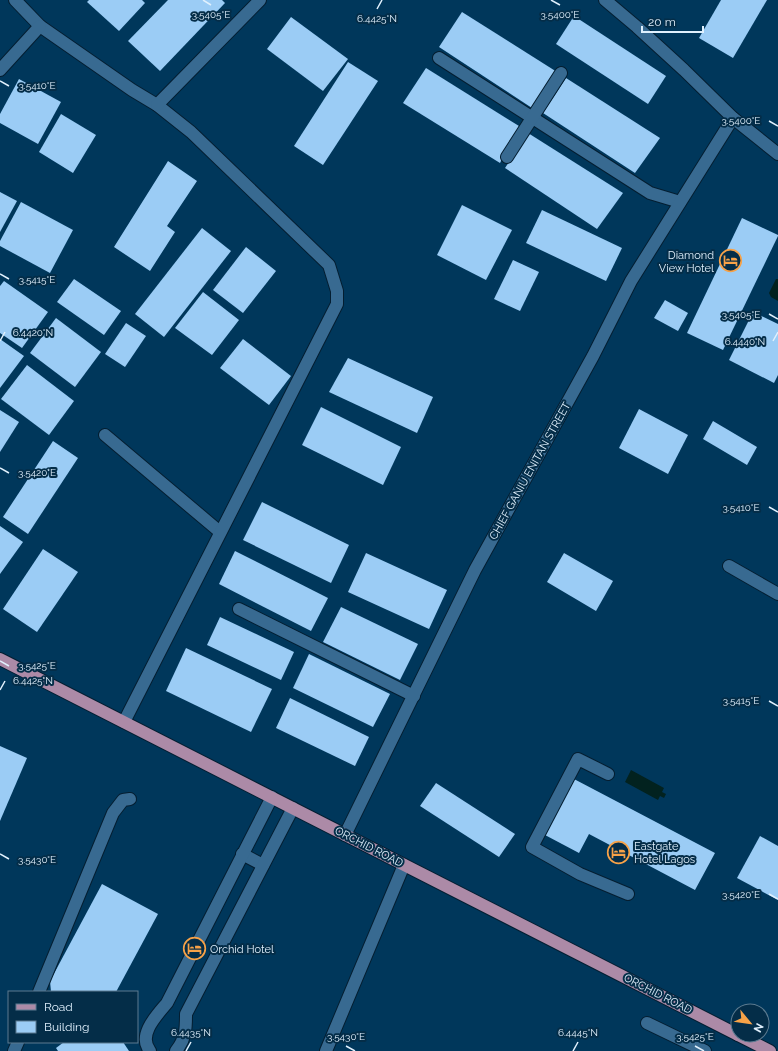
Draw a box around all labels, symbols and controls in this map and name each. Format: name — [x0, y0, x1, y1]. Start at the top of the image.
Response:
scale bar — [642, 8, 703, 34]
text: 3.5405°E — [192, 9, 230, 20]
text: 3.5400°E — [541, 9, 579, 20]
text: 6.4425°N — [357, 13, 397, 24]
text: 20 m — [648, 15, 676, 29]
text: 3.5410°E — [18, 80, 56, 91]
text: 3.5400°E — [722, 115, 760, 126]
hotel icon: Diamond View Hotel — [717, 248, 743, 274]
place label: Diamond View Hotel — [659, 249, 714, 275]
text: 3.5415°E — [19, 274, 55, 285]
text: 3.5405°E — [722, 309, 760, 320]
text: 6.4420°N — [13, 327, 53, 338]
text: 6.4440°N — [725, 336, 765, 347]
street label: CHIEF GANIU ENITAN STREET — [487, 400, 573, 542]
text: 3.5420°E — [18, 467, 56, 478]
text: 3.5410°E — [722, 502, 760, 513]
text: 3.5425°E — [18, 660, 56, 671]
text: 6.4425°N — [13, 675, 53, 686]
text: 3.5415°E — [723, 695, 759, 706]
street label: ORCHID ROAD — [333, 824, 405, 870]
hotel icon: Eastgate Hotel Lagos — [606, 839, 632, 865]
place label: Eastgate Hotel Lagos — [634, 840, 695, 866]
text: 3.5430°E — [18, 854, 56, 865]
text: 3.5420°E — [722, 889, 760, 900]
hotel icon: Orchid Hotel — [182, 936, 208, 962]
place label: Orchid Hotel — [210, 943, 274, 956]
street label: ORCHID ROAD — [622, 971, 694, 1017]
legend — [8, 991, 138, 1043]
text: Road — [44, 1000, 73, 1014]
north arrow — [730, 1003, 770, 1043]
text: Building — [44, 1020, 90, 1034]
text: N — [751, 1021, 766, 1034]
text: 6.4435°N — [171, 1027, 211, 1038]
text: 6.4445°N — [558, 1027, 598, 1038]
text: 3.5430°E — [327, 1031, 365, 1042]
text: 3.5425°E — [676, 1031, 714, 1042]

